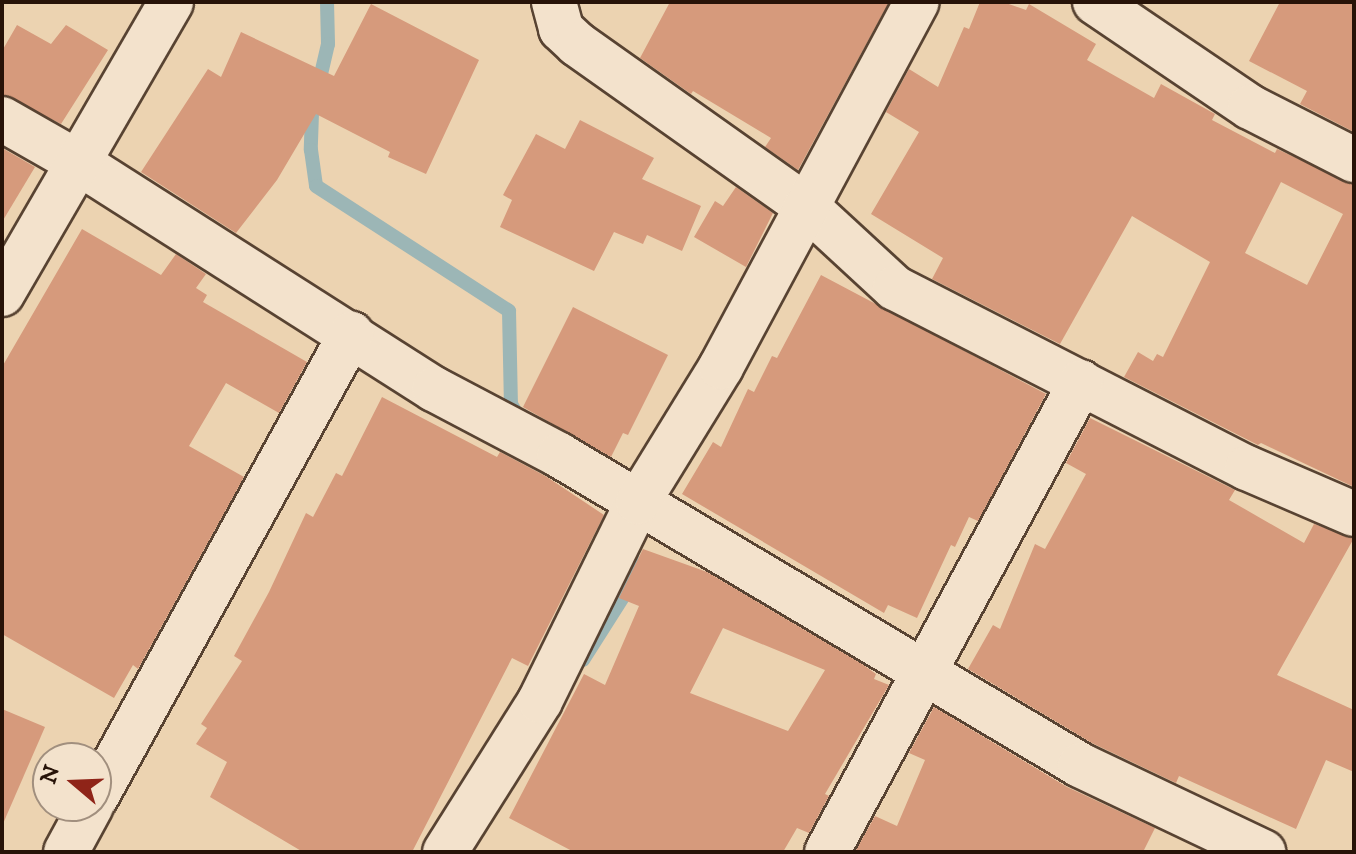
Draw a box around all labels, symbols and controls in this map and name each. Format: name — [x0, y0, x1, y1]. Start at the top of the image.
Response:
north arrow — [32, 742, 112, 822]
text: N — [35, 762, 66, 788]

